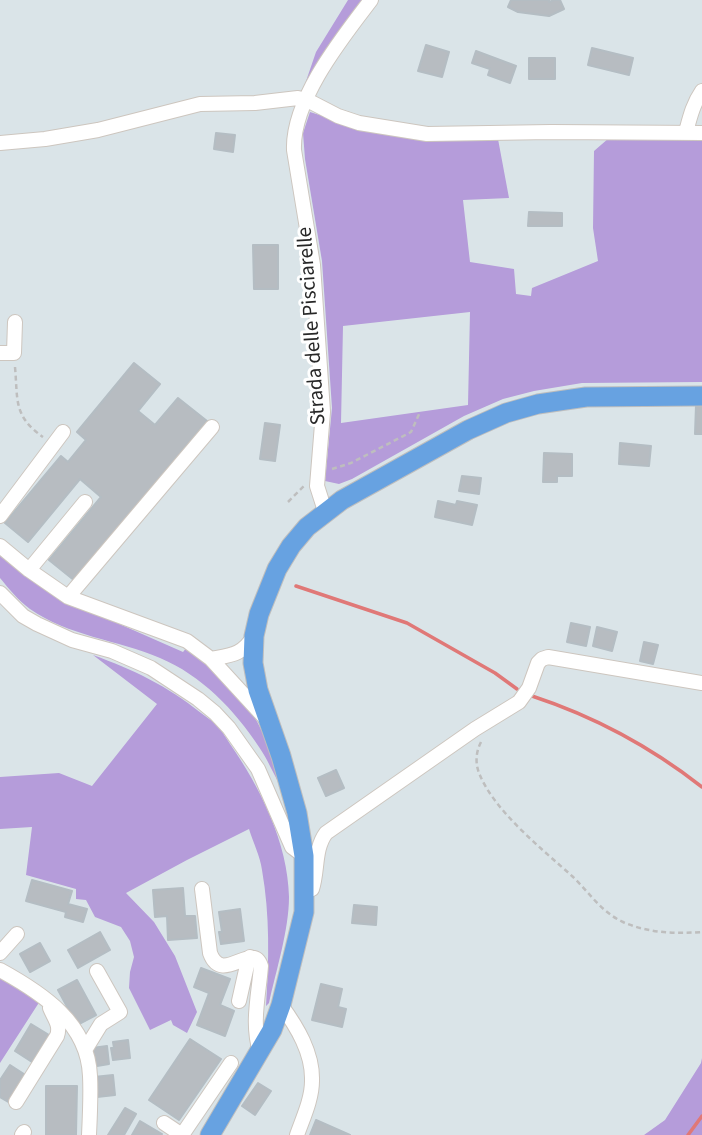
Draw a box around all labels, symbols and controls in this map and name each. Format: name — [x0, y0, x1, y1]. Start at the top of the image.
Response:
street label: Strada delle Pisciarelle — [293, 226, 333, 426]

